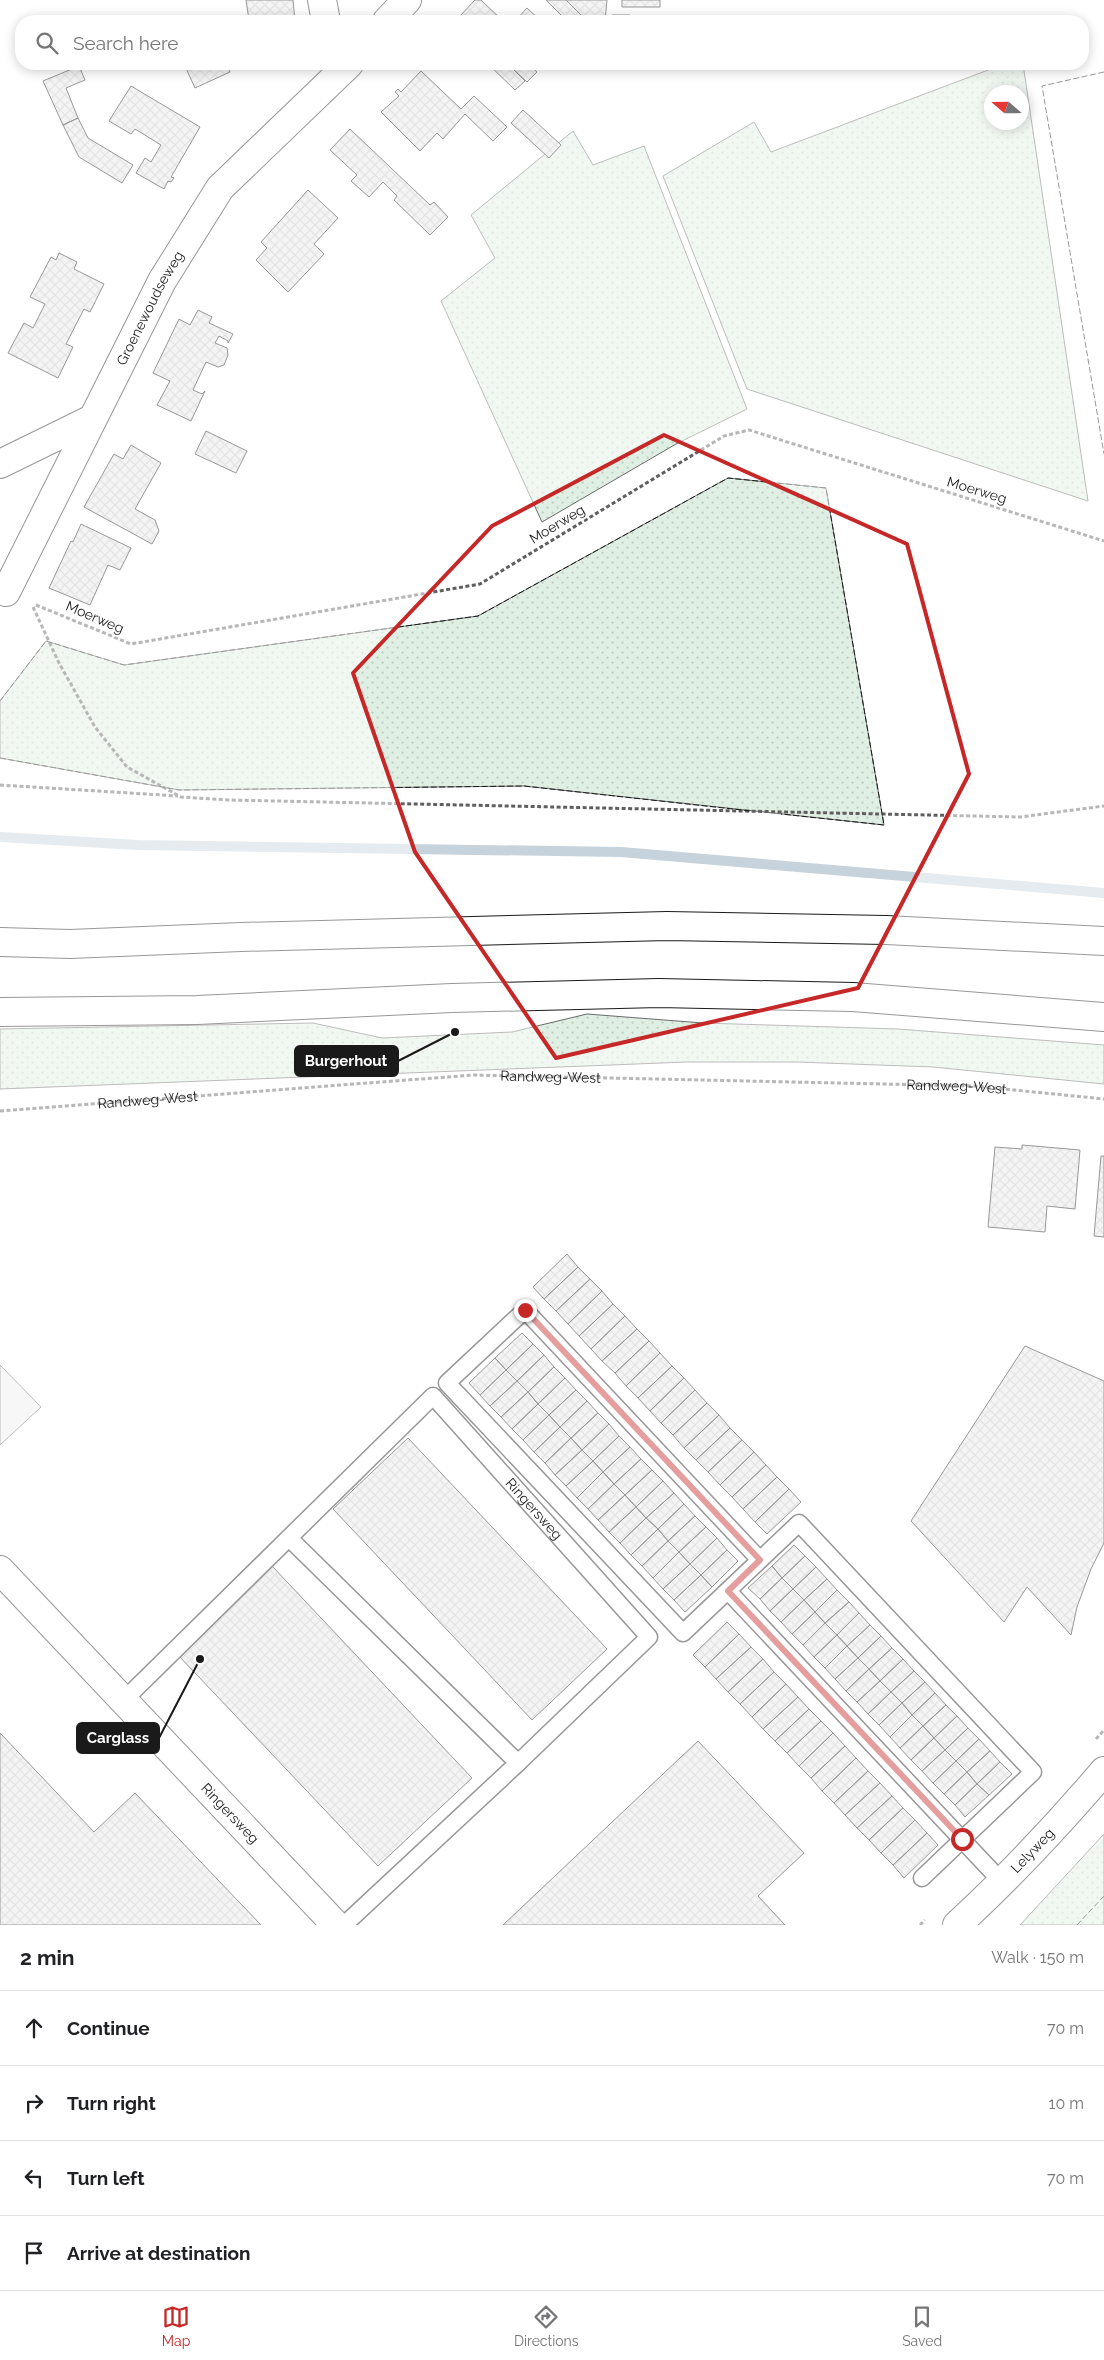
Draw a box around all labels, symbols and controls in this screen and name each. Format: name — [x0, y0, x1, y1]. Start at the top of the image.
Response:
search box — [15, 15, 1089, 70]
icon: search — [33, 29, 61, 57]
text: Search here — [73, 32, 179, 54]
north arrow — [984, 85, 1029, 130]
street label: Groenewoudseweg — [113, 248, 187, 368]
street label: Moerweg — [945, 473, 1009, 507]
street label: Moerweg — [526, 501, 588, 547]
street label: Moerweg — [64, 598, 126, 636]
callout: Burgerhout — [295, 1046, 398, 1076]
text: Burgerhout — [305, 1052, 388, 1070]
street label: Randweg-West — [500, 1068, 601, 1086]
street label: Randweg-West — [906, 1077, 1008, 1097]
street label: Randweg-West — [97, 1088, 199, 1112]
route end — [514, 1299, 537, 1322]
street label: Ringersweg — [503, 1475, 566, 1543]
callout: Carglass — [77, 1723, 159, 1753]
text: Carglass — [87, 1729, 149, 1747]
street label: Ringersweg — [198, 1780, 262, 1847]
street label: Lelyweg — [1007, 1825, 1057, 1876]
route start — [951, 1828, 974, 1851]
text: 2 min — [20, 1945, 74, 1970]
text: Walk · 150 m — [991, 1948, 1084, 1967]
icon: ahead — [20, 2014, 48, 2042]
text: Continue — [67, 2017, 150, 2039]
text: 70 m — [1047, 2019, 1084, 2038]
icon: right — [20, 2089, 48, 2117]
text: Turn right — [67, 2092, 156, 2114]
text: 10 m — [1049, 2094, 1084, 2113]
icon: left — [20, 2164, 48, 2192]
text: Turn left — [67, 2167, 144, 2189]
text: 70 m — [1047, 2169, 1084, 2188]
icon: arrive — [20, 2239, 48, 2267]
text: Arrive at destination — [67, 2242, 251, 2264]
tab: Map — [162, 2303, 190, 2349]
tab: Directions — [514, 2303, 579, 2349]
tab: Saved — [902, 2303, 942, 2349]

